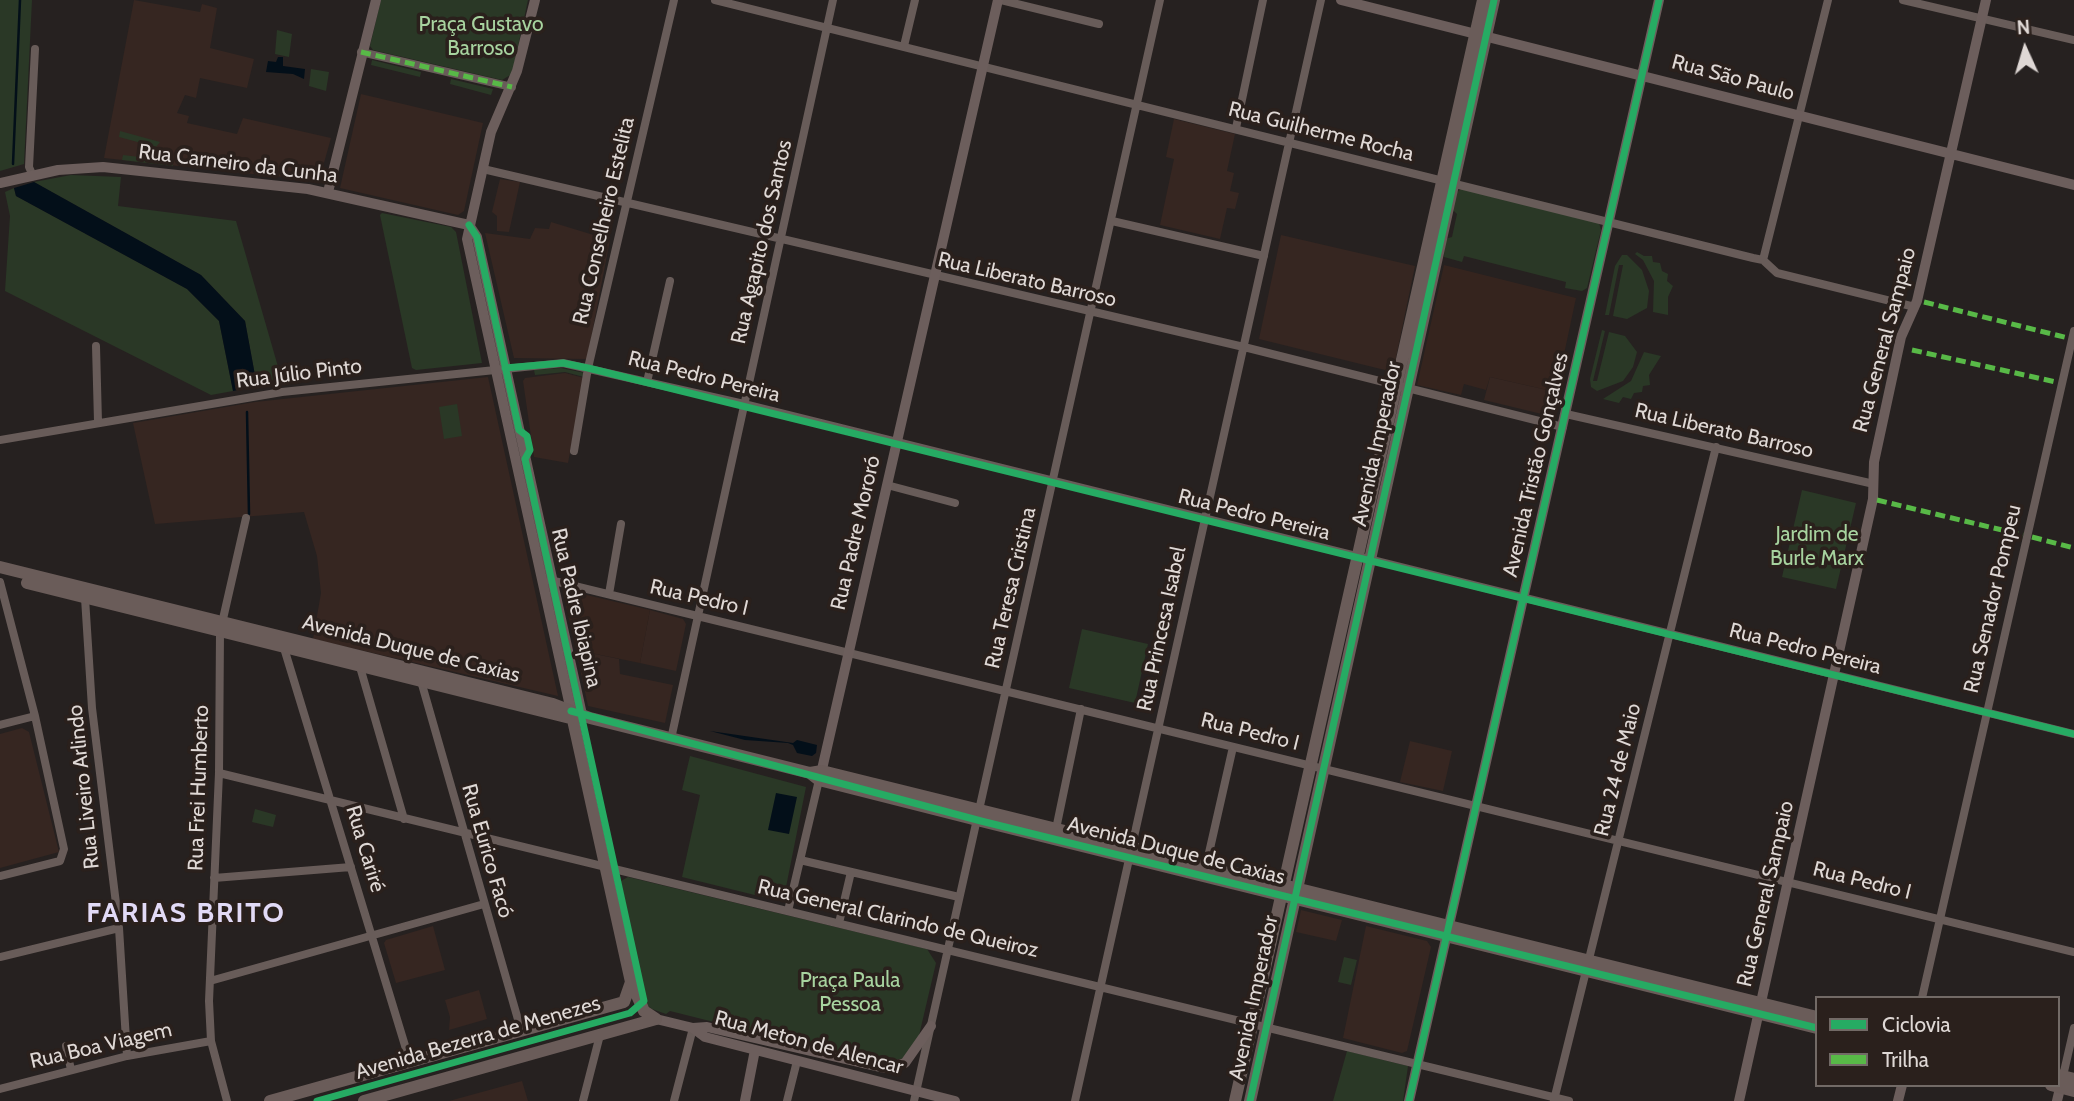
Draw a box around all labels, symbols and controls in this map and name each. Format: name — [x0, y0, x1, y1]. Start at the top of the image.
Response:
park label: Praça Gustavo Barroso — [419, 12, 543, 62]
north arrow — [1990, 14, 2060, 84]
text: N — [2016, 16, 2031, 39]
street label: Rua São Paulo — [1669, 50, 1797, 106]
street label: Rua Guilherme Rocha — [1226, 97, 1416, 167]
street label: Rua Conselheiro Estelita — [568, 115, 640, 327]
street label: Rua Agapito dos Santos — [726, 137, 798, 347]
street label: Rua Carneiro da Cunha — [137, 139, 339, 189]
street label: Rua General Sampaio — [1848, 245, 1922, 435]
street label: Rua Liberato Barroso — [935, 247, 1119, 313]
street label: Rua Pedro Pereira — [625, 346, 783, 408]
street label: Avenida Tristão Gonçalves — [1498, 350, 1574, 580]
street label: Rua Júlio Pinto — [235, 354, 363, 394]
street label: Avenida Imperador — [1347, 359, 1407, 529]
street label: Rua Liberato Barroso — [1632, 398, 1816, 464]
street label: Rua Padre Mororó — [826, 453, 886, 613]
street label: Rua Pedro Pereira — [1175, 484, 1333, 546]
street label: Rua Senador Pompeu — [1959, 502, 2027, 696]
street label: Rua Teresa Cristina — [980, 505, 1042, 671]
park label: Jardim de Burle Marx — [1770, 522, 1864, 572]
street label: Rua Padre Ibiapina — [545, 526, 607, 690]
street label: Rua Princesa Isabel — [1132, 544, 1192, 714]
street label: Rua Pedro I — [647, 574, 751, 622]
street label: Avenida Duque de Caxias — [300, 610, 522, 688]
street label: Rua Pedro Pereira — [1726, 618, 1884, 680]
street label: Rua 24 de Maio — [1589, 701, 1647, 839]
street label: Rua Liveiro Arlindo — [63, 704, 105, 870]
street label: Rua Frei Humberto — [184, 705, 214, 871]
street label: Rua Pedro I — [1198, 708, 1302, 756]
street label: Rua Eurico Facó — [456, 781, 518, 921]
street label: Rua General Sampaio — [1732, 798, 1800, 990]
street label: Rua Cariré — [340, 803, 390, 895]
street label: Avenida Duque de Caxias — [1065, 812, 1287, 890]
street label: Rua Pedro I — [1810, 857, 1914, 905]
street label: Rua General Clarindo de Queiroz — [755, 874, 1041, 964]
district label: FARIAS BRITO — [88, 897, 284, 931]
street label: Avenida Imperador — [1224, 913, 1284, 1083]
park label: Praça Paula Pessoa — [800, 968, 900, 1018]
street label: Avenida Bezerra de Menezes — [353, 991, 603, 1085]
legend — [1815, 996, 2060, 1087]
street label: Rua Meton de Alencar — [712, 1006, 906, 1080]
text: Ciclovia — [1882, 1012, 1951, 1037]
street label: Rua Boa Viagem — [28, 1017, 174, 1075]
text: Trilha — [1882, 1047, 1929, 1072]

